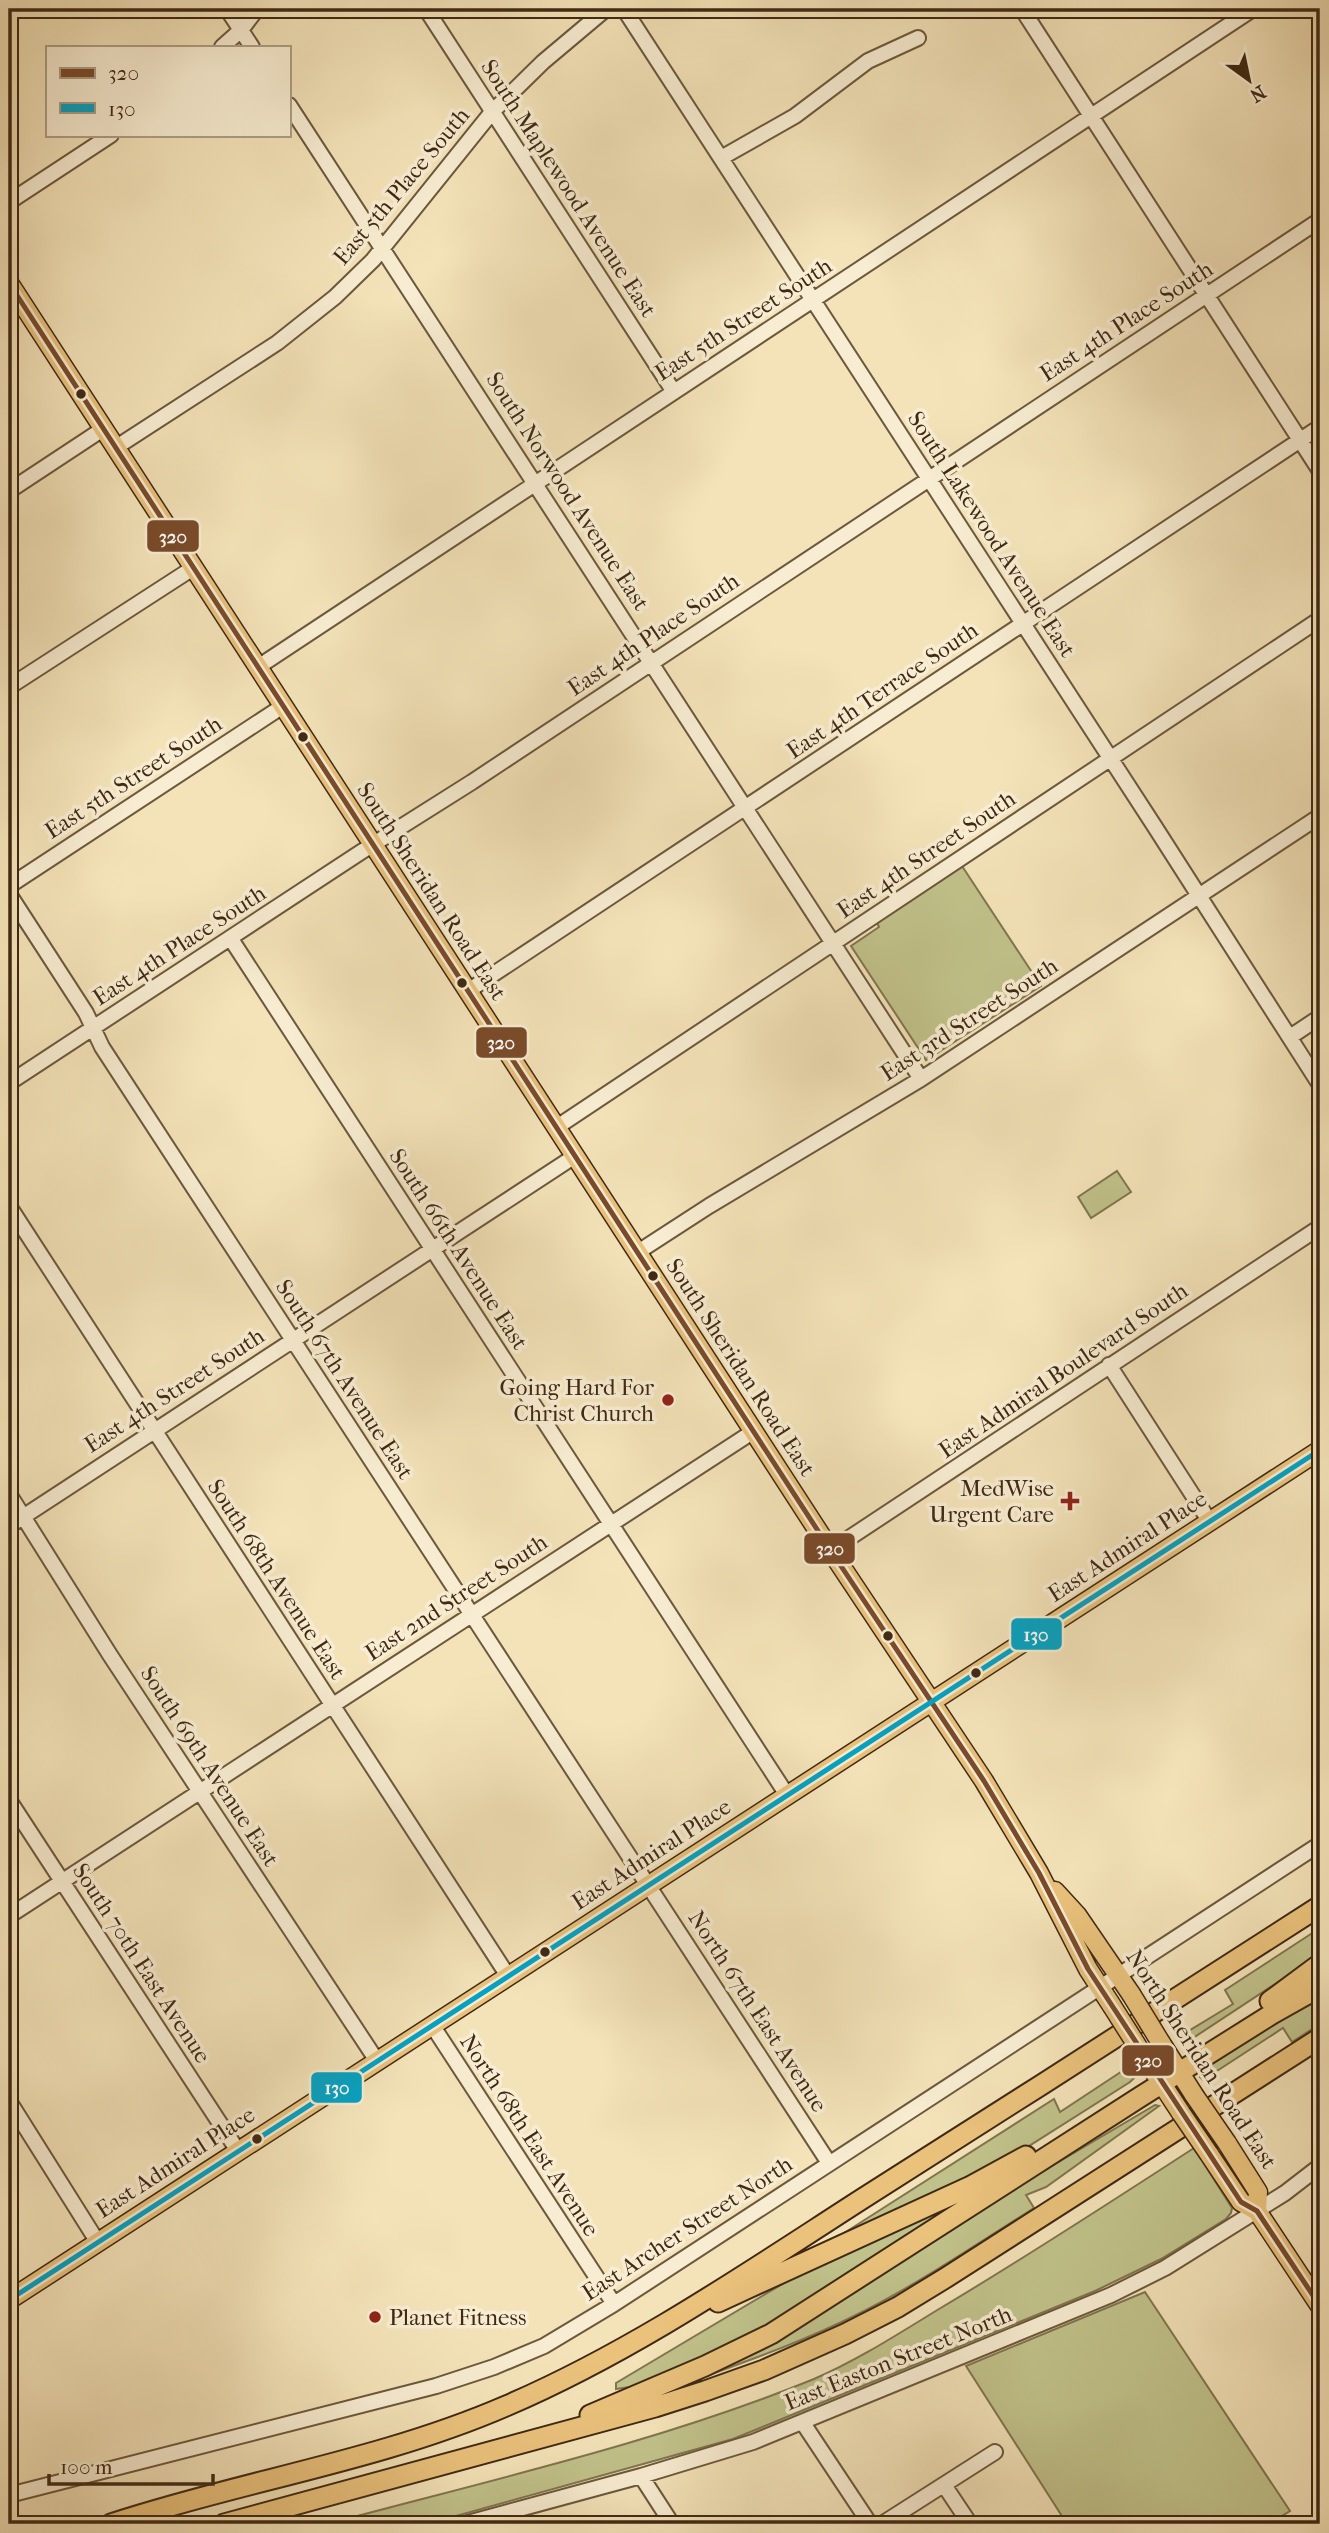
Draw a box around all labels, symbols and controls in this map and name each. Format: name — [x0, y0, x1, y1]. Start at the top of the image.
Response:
legend — [46, 46, 290, 136]
north arrow — [1214, 46, 1284, 116]
street label: South Maplewood Avenue East — [475, 54, 662, 322]
text: 320 — [108, 61, 139, 85]
text: N — [1245, 80, 1270, 107]
text: 130 — [108, 97, 136, 121]
street label: East 5th Place South — [328, 102, 475, 270]
street label: East 5th Street South — [650, 252, 837, 387]
street label: East 4th Place South — [1035, 255, 1218, 387]
street label: South Norwood Avenue East — [480, 367, 655, 616]
unlabelled marker — [74, 387, 88, 401]
street label: South Lakewood Avenue East — [902, 406, 1081, 662]
line badge: 320 — [146, 519, 200, 553]
text: 320 — [159, 526, 187, 548]
street label: East 4th Place South — [563, 567, 744, 702]
street label: East 4th Terrace South — [781, 616, 983, 765]
street label: East 5th Street South — [40, 710, 227, 845]
unlabelled marker — [296, 730, 310, 744]
street label: South Sheridan Road East — [351, 778, 512, 1005]
street label: East 4th Street South — [832, 785, 1021, 924]
street label: East 4th Place South — [88, 879, 271, 1011]
street label: East 3rd Street South — [876, 952, 1063, 1087]
unlabelled marker — [455, 976, 469, 990]
line badge: 320 — [475, 1026, 528, 1059]
text: 320 — [487, 1032, 515, 1054]
street label: South 66th Avenue East — [384, 1144, 534, 1355]
street label: South Sheridan Road East — [660, 1254, 821, 1481]
unlabelled marker — [646, 1269, 660, 1283]
street label: South 67th Avenue East — [270, 1274, 419, 1484]
street label: East Admiral Boulevard South — [934, 1277, 1193, 1464]
street label: East 4th Street South — [79, 1322, 269, 1459]
place label: Going Hard For Christ Church — [500, 1374, 654, 1427]
marker: Going Hard For Christ Church — [660, 1392, 676, 1408]
street label: South 68th Avenue East — [202, 1474, 351, 1684]
place label: MedWise Urgent Care — [929, 1475, 1054, 1528]
street label: East Admiral Place — [1043, 1485, 1212, 1608]
marker: MedWise Urgent Care — [1060, 1491, 1080, 1511]
street label: East 2nd Street South — [360, 1528, 553, 1666]
line badge: 320 — [803, 1532, 856, 1565]
text: 320 — [816, 1538, 844, 1560]
line badge: 130 — [1010, 1617, 1063, 1651]
text: 130 — [1023, 1624, 1049, 1646]
unlabelled marker — [881, 1629, 895, 1643]
street label: South 69th Avenue East — [135, 1661, 284, 1872]
unlabelled marker — [969, 1666, 983, 1680]
street label: East Admiral Place — [567, 1793, 736, 1916]
street label: South 70th East Avenue — [67, 1858, 216, 2068]
street label: North 67th East Avenue — [682, 1906, 833, 2117]
unlabelled marker — [538, 1945, 552, 1959]
street label: North Sheridan Road East — [1121, 1945, 1283, 2174]
street label: North 68th East Avenue — [454, 2029, 605, 2241]
line badge: 320 — [1121, 2044, 1175, 2077]
text: 320 — [1134, 2050, 1162, 2072]
line badge: 130 — [310, 2071, 363, 2104]
text: 130 — [324, 2077, 350, 2099]
street label: East Admiral Place — [91, 2101, 260, 2224]
unlabelled marker — [250, 2132, 264, 2146]
street label: East Archer Street North — [577, 2150, 797, 2306]
street label: East Easton Street North — [781, 2300, 1016, 2416]
place label: Planet Fitness — [389, 2304, 526, 2331]
marker: Planet Fitness — [367, 2309, 383, 2325]
scale bar — [49, 2442, 214, 2486]
text: 100 m — [60, 2455, 113, 2479]

